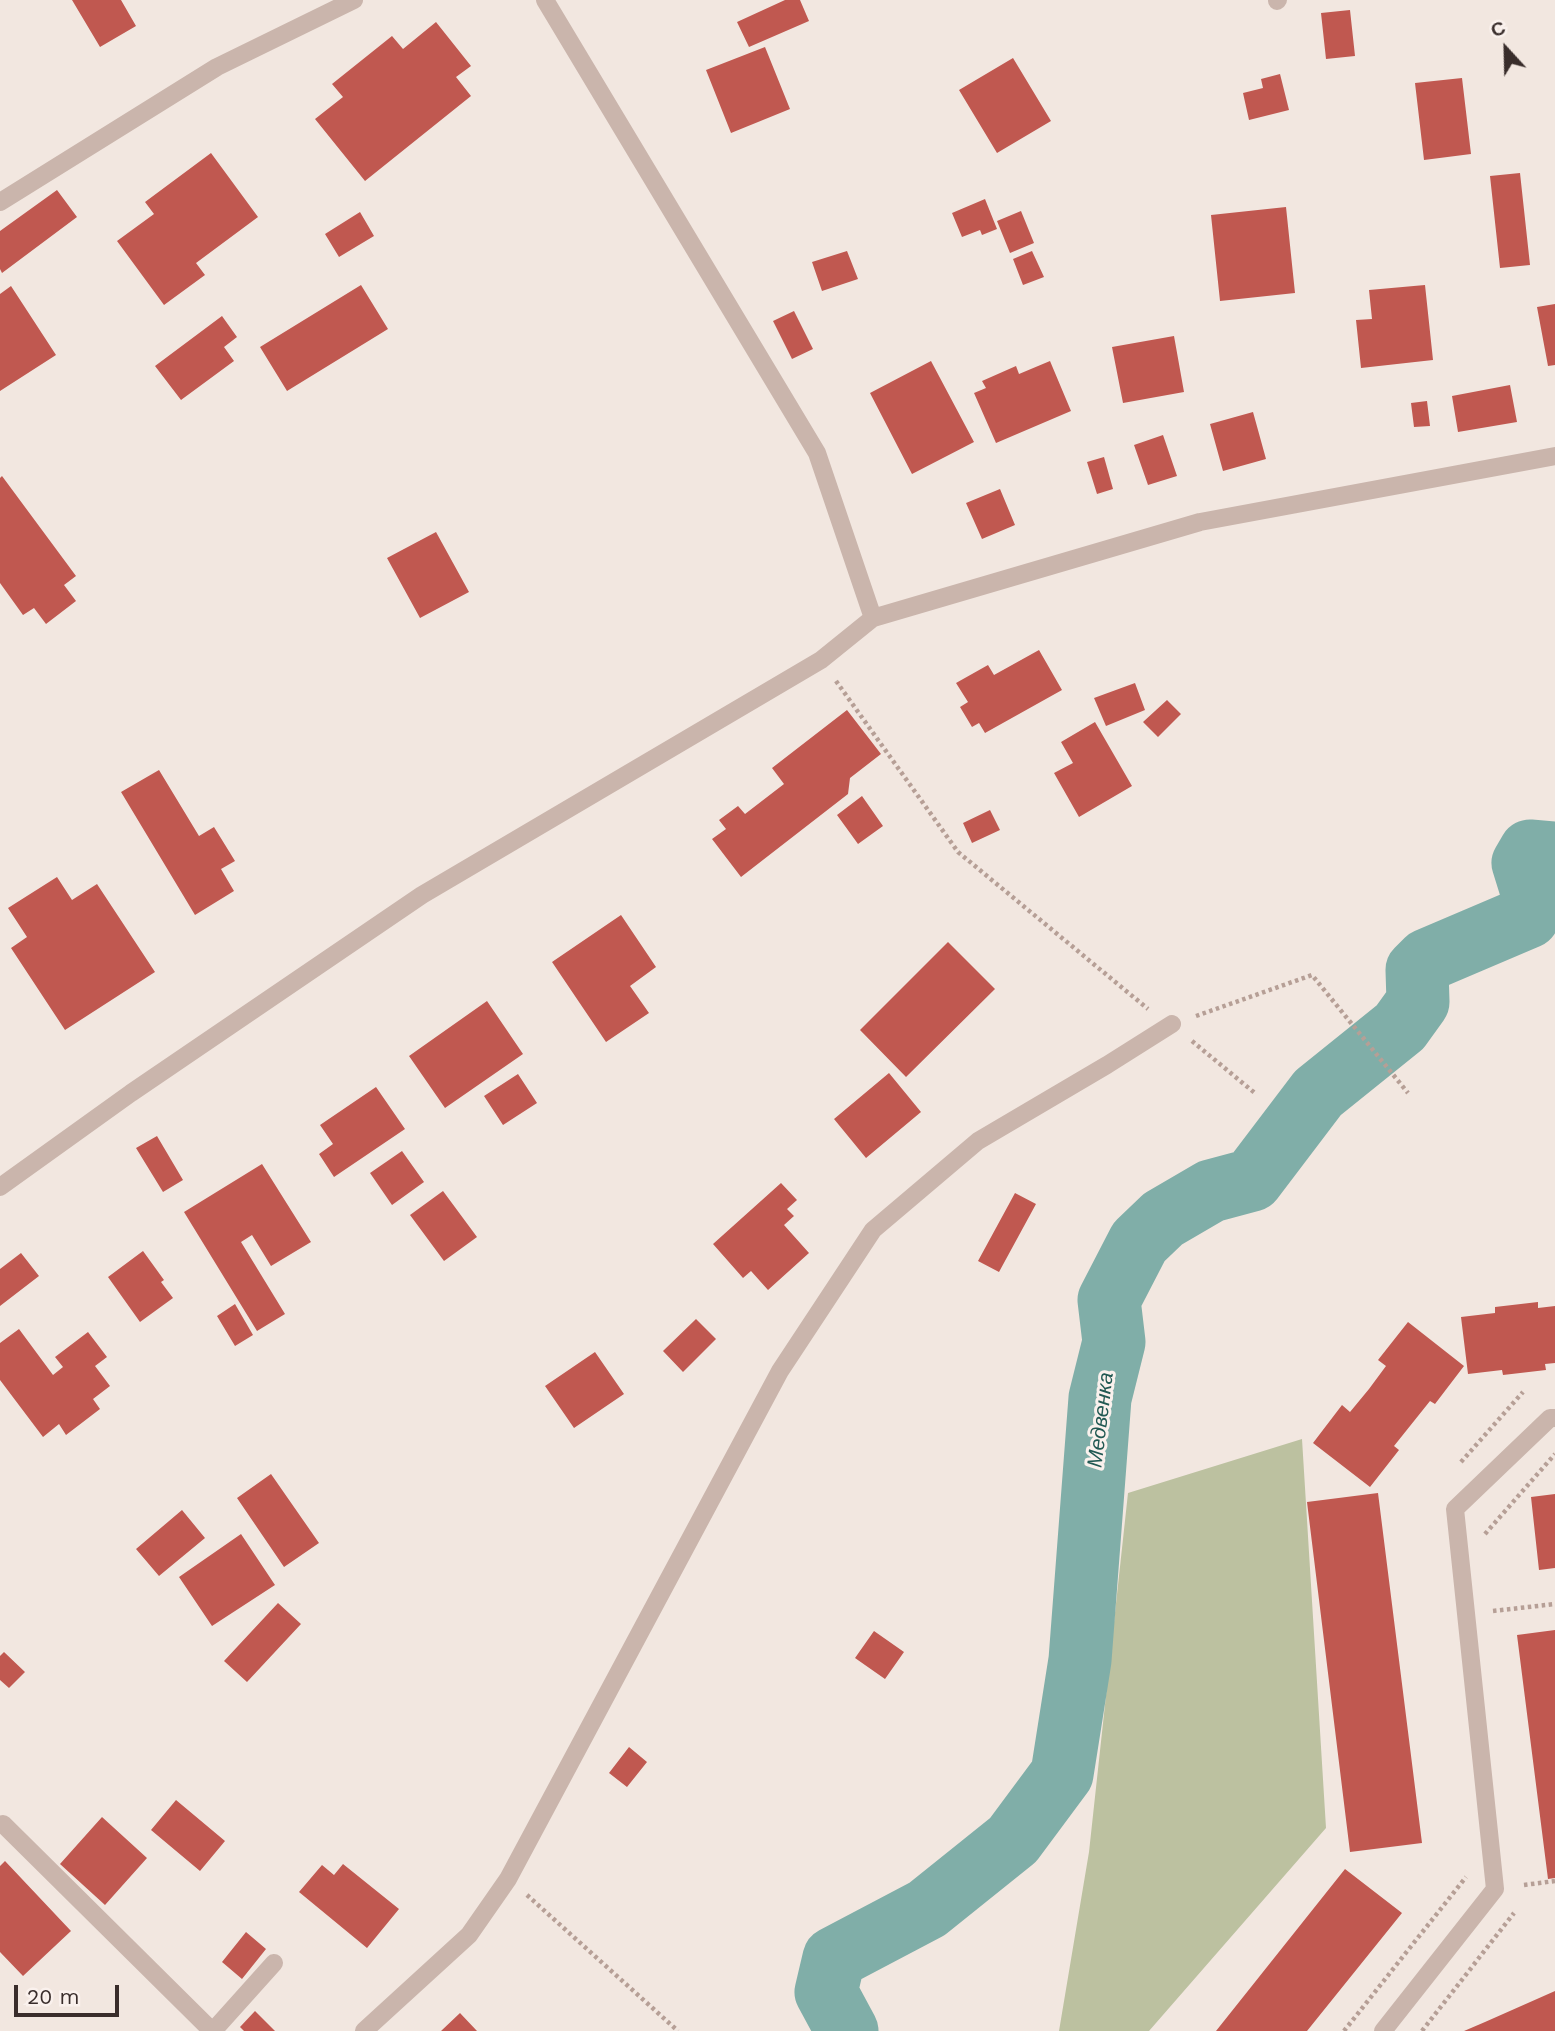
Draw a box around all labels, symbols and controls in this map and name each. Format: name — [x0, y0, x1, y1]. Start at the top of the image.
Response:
north arrow — [1471, 14, 1541, 84]
text: С — [1487, 16, 1509, 42]
water label: Медвенка — [1083, 1371, 1119, 1469]
scale bar — [18, 1972, 122, 2016]
text: 20 m — [27, 1984, 79, 2009]

